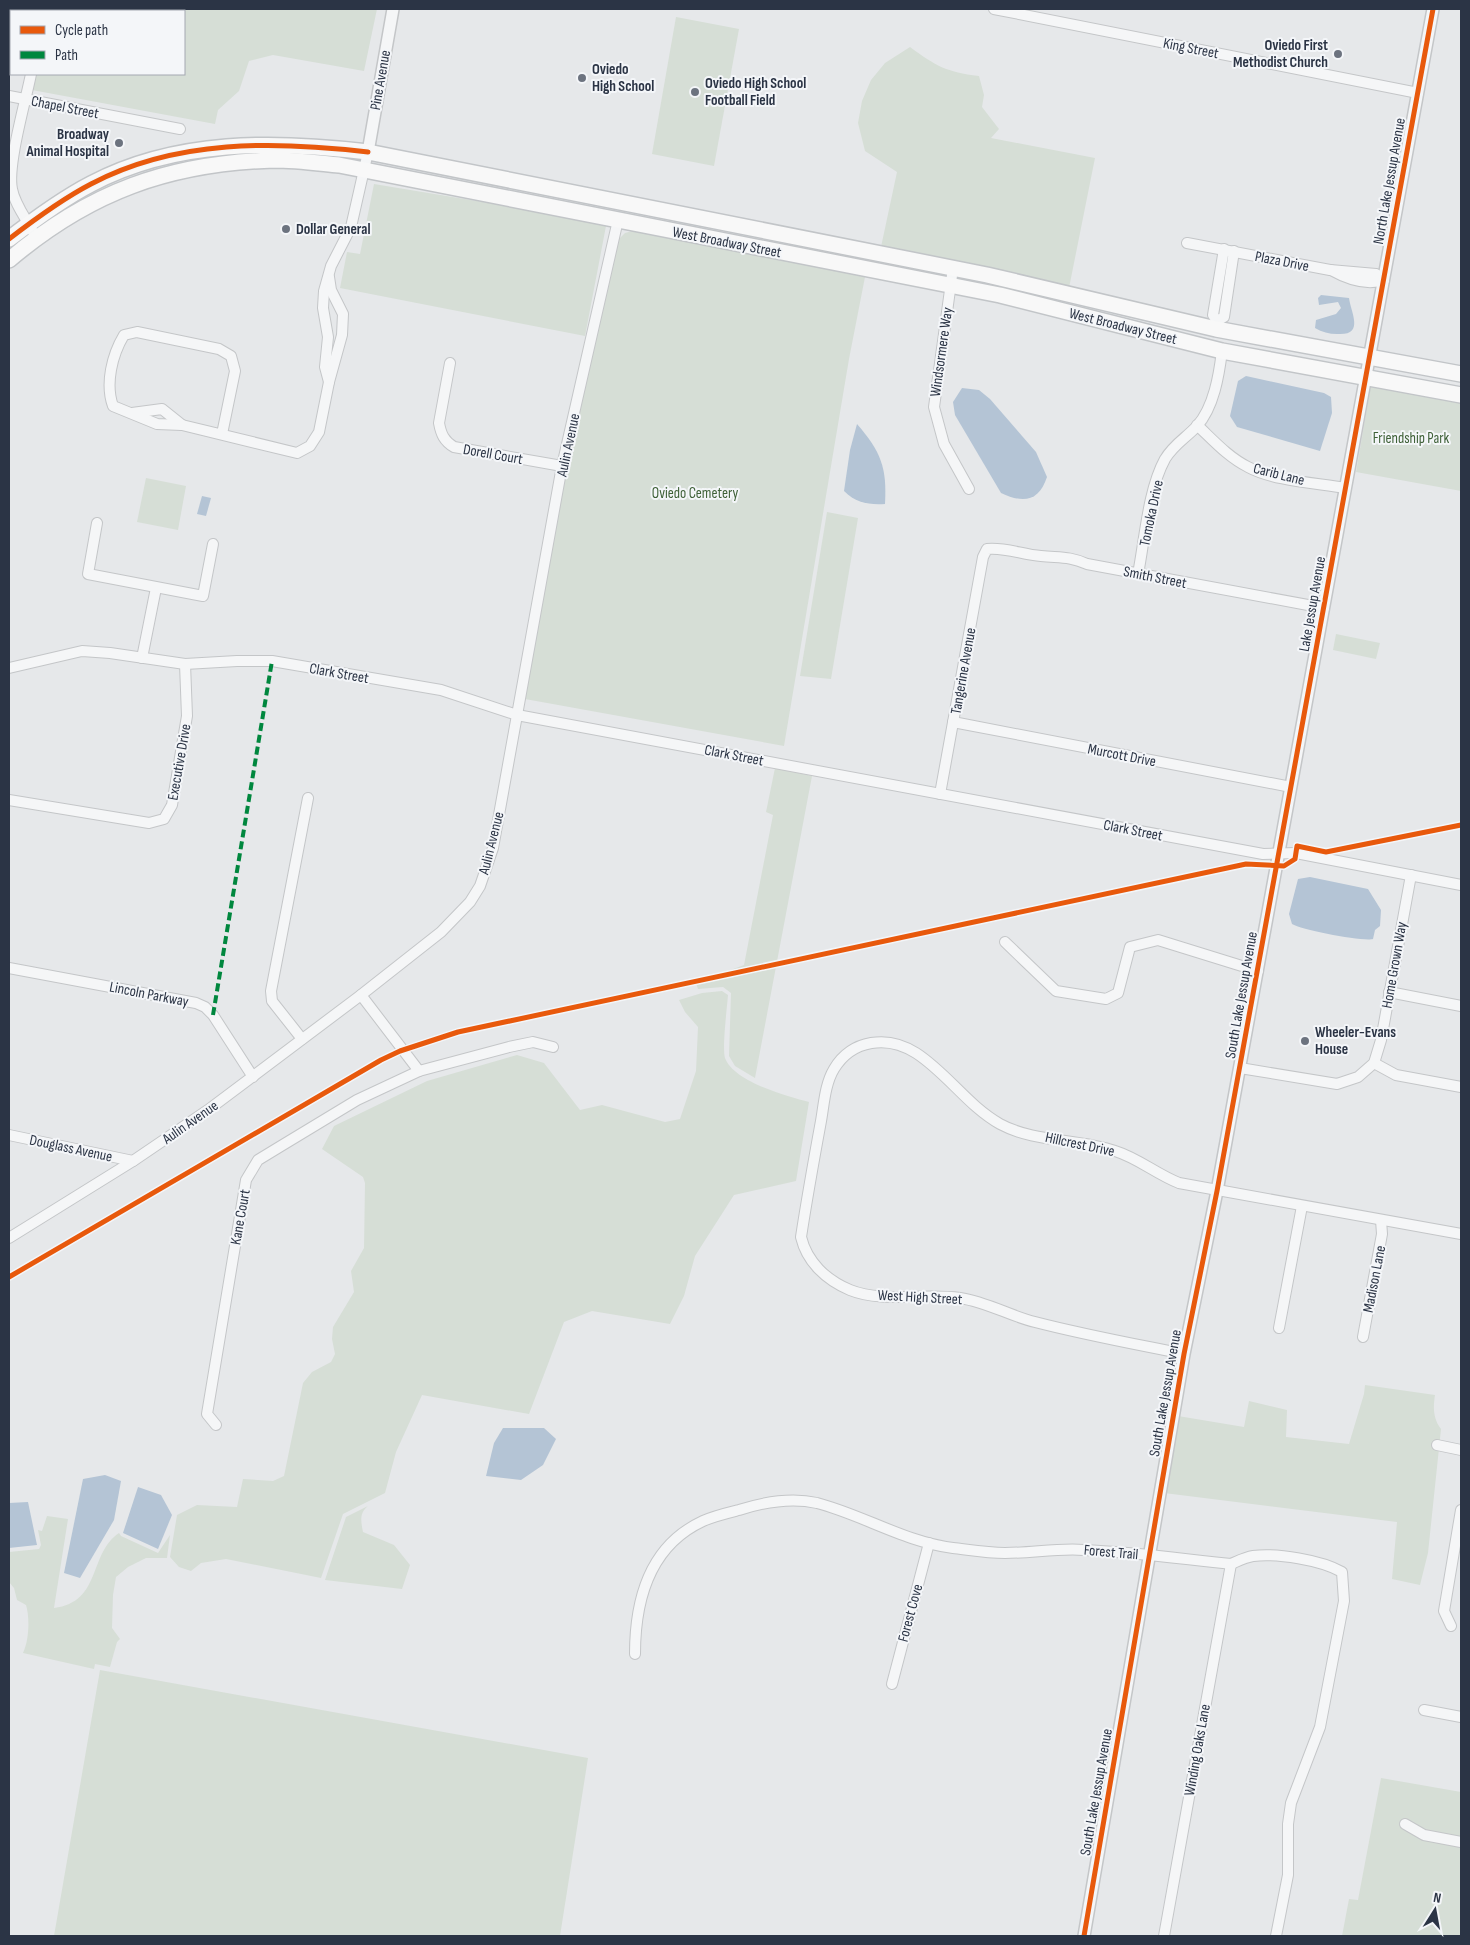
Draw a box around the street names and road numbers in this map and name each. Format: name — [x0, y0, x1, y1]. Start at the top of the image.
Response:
street label: King Street — [1162, 34, 1221, 63]
street label: Pine Avenue — [366, 49, 395, 112]
street label: Chapel Street — [29, 92, 101, 123]
street label: North Lake Jessup Avenue — [1369, 116, 1410, 246]
street label: West Broadway Street — [671, 223, 783, 262]
street label: Plaza Drive — [1253, 247, 1311, 276]
street label: West Broadway Street — [1067, 304, 1179, 349]
street label: Windsormere Way — [926, 306, 957, 398]
street label: Aulin Avenue — [552, 412, 584, 479]
street label: Dorell Court — [462, 440, 525, 469]
street label: Carib Lane — [1251, 459, 1307, 490]
street label: Tomoka Drive — [1135, 478, 1168, 548]
street label: Lake Jessup Avenue — [1295, 555, 1330, 653]
street label: Smith Street — [1122, 562, 1188, 593]
street label: Tangerine Avenue — [947, 626, 980, 716]
street label: Clark Street — [308, 659, 370, 688]
street label: Executive Drive — [163, 722, 196, 802]
street label: Clark Street — [703, 740, 766, 771]
street label: Murcott Drive — [1086, 740, 1158, 771]
street label: Aulin Avenue — [474, 810, 508, 877]
street label: Clark Street — [1102, 815, 1165, 846]
street label: Home Grown Way — [1378, 920, 1411, 1010]
street label: South Lake Jessup Avenue — [1221, 930, 1262, 1060]
street label: Lincoln Parkway — [108, 978, 190, 1012]
street label: Aulin Avenue — [158, 1096, 222, 1149]
street label: Hillcrest Drive — [1043, 1128, 1116, 1161]
street label: Douglass Avenue — [28, 1130, 114, 1167]
street label: Kane Court — [226, 1187, 255, 1246]
street label: Madison Lane — [1359, 1244, 1390, 1314]
street label: West High Street — [877, 1286, 963, 1309]
street label: South Lake Jessup Avenue — [1145, 1328, 1186, 1458]
street label: Forest Trail — [1083, 1541, 1139, 1564]
street label: Forest Cove — [894, 1582, 927, 1644]
street label: Winding Oaks Lane — [1180, 1703, 1215, 1797]
street label: South Lake Jessup Avenue — [1076, 1727, 1117, 1857]

